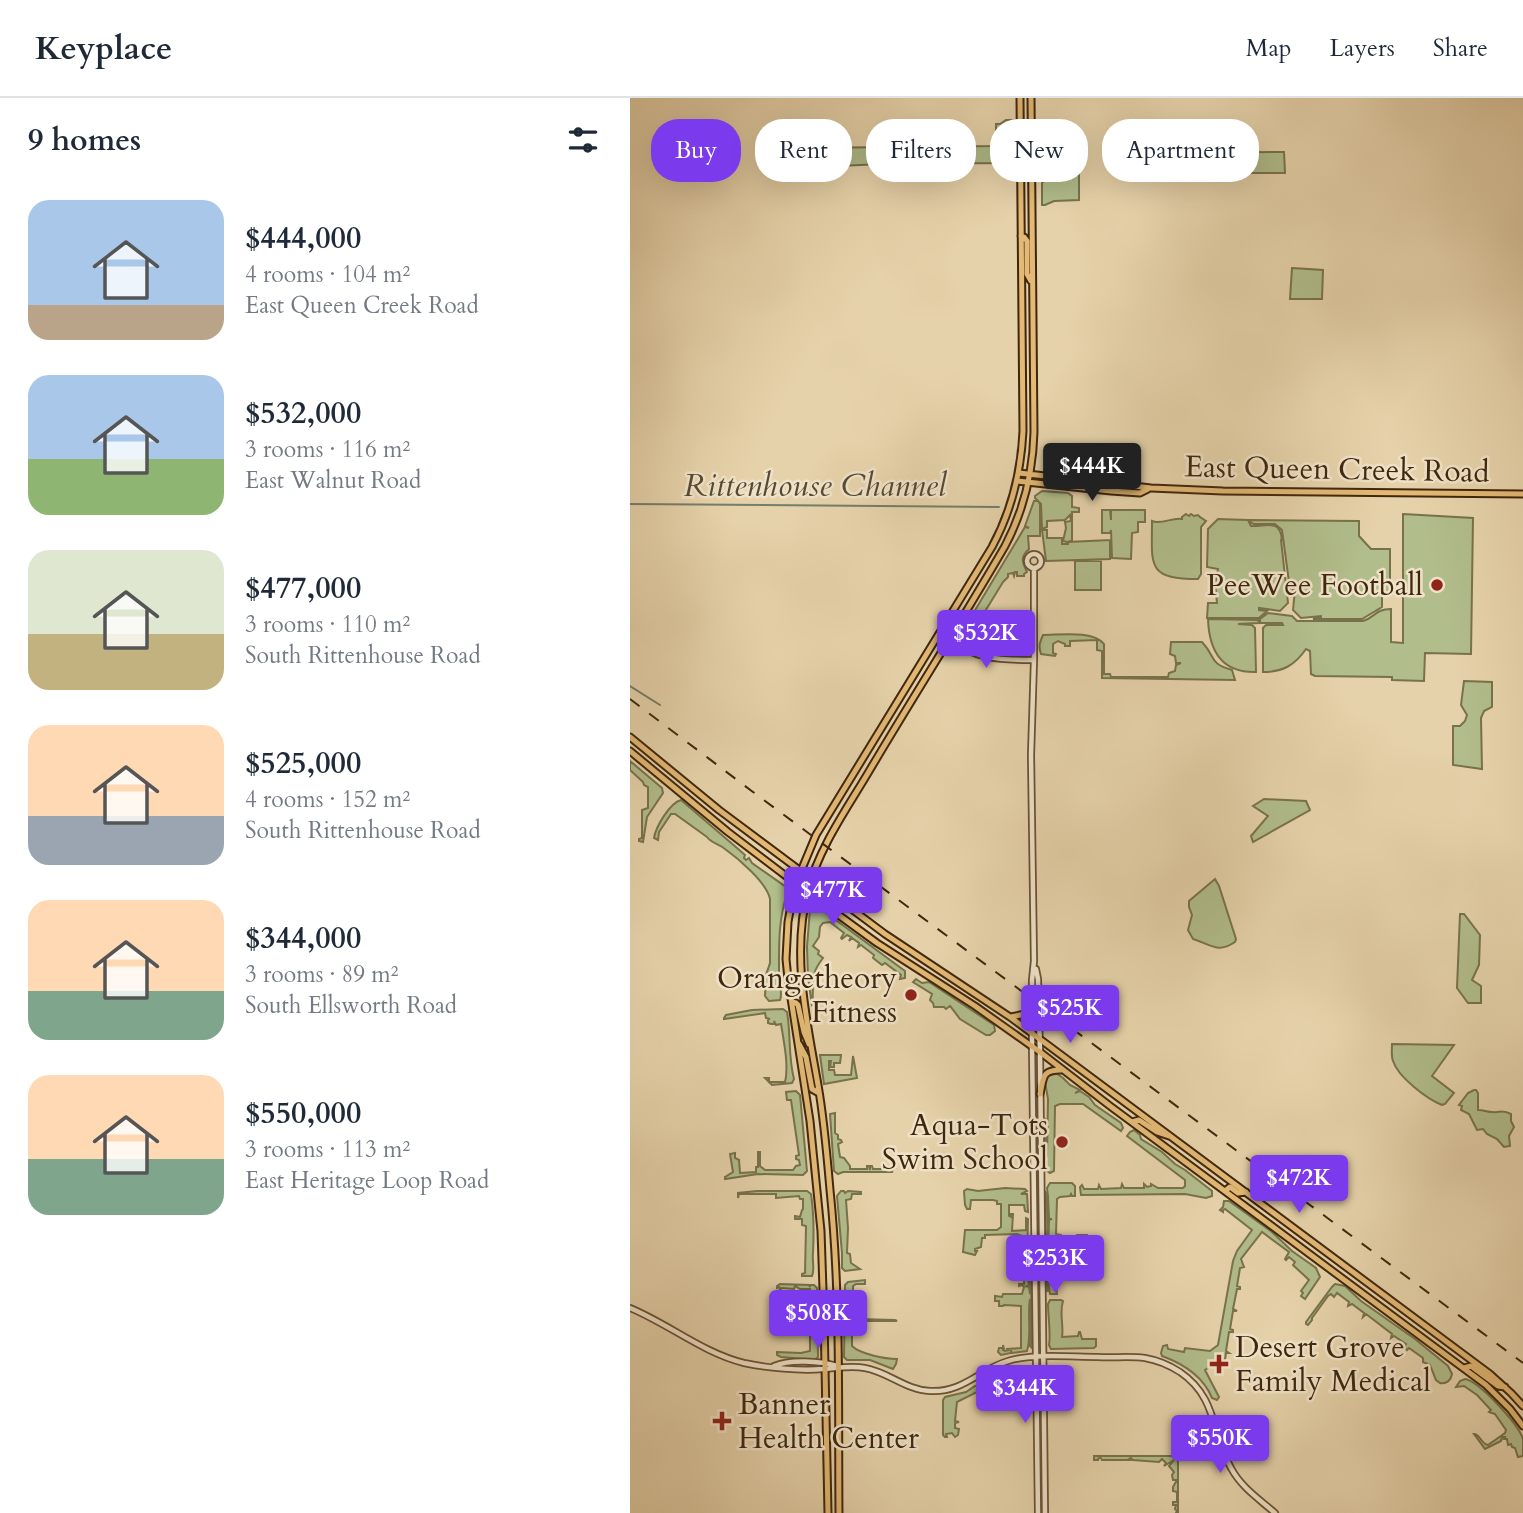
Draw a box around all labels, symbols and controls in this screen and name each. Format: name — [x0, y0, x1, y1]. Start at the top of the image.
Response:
text: Keyplace — [35, 26, 172, 71]
text: Map — [1246, 32, 1292, 65]
text: Layers — [1330, 32, 1395, 65]
text: Share — [1433, 32, 1488, 65]
chip: Buy — [651, 119, 741, 182]
chip: Rent — [755, 119, 852, 182]
chip: Filters — [866, 119, 976, 182]
chip: New — [990, 119, 1088, 182]
chip: Apartment — [1102, 119, 1259, 182]
text: 9 homes — [28, 120, 141, 161]
icon: filters — [564, 121, 602, 159]
text: $444,000 — [245, 218, 361, 259]
icon: home — [84, 228, 168, 312]
text: 4 rooms · 104 m² — [245, 259, 410, 290]
text: East Queen Creek Road — [245, 290, 479, 321]
text: $532,000 — [245, 393, 361, 434]
icon: home — [84, 403, 168, 487]
text: 3 rooms · 116 m² — [245, 434, 410, 465]
pin: $444K — [1043, 444, 1141, 503]
street label: East Queen Creek Road — [1184, 446, 1490, 493]
text: $444K — [1059, 450, 1125, 481]
water label: Rittenhouse Channel — [684, 464, 948, 508]
text: East Walnut Road — [245, 465, 421, 496]
place label: PeeWee Football — [1206, 565, 1423, 606]
text: $477,000 — [245, 568, 361, 609]
marker: PeeWee Football — [1429, 577, 1445, 593]
icon: home — [84, 578, 168, 662]
text: 3 rooms · 110 m² — [245, 609, 410, 640]
pin: $532K — [937, 610, 1035, 670]
text: $532K — [953, 617, 1019, 648]
text: South Rittenhouse Road — [245, 640, 481, 671]
text: $525,000 — [245, 743, 361, 784]
icon: home — [84, 753, 168, 837]
text: 4 rooms · 152 m² — [245, 784, 410, 815]
text: South Rittenhouse Road — [245, 815, 481, 846]
pin: $477K — [784, 868, 882, 927]
text: $477K — [800, 874, 866, 905]
text: $344,000 — [245, 918, 361, 959]
icon: home — [84, 928, 168, 1012]
place label: Orangetheory Fitness — [717, 958, 897, 1033]
text: 3 rooms · 89 m² — [245, 959, 398, 990]
pin: $525K — [1021, 986, 1119, 1045]
marker: Orangetheory Fitness — [903, 987, 919, 1003]
text: South Ellsworth Road — [245, 990, 457, 1021]
text: $525K — [1037, 992, 1103, 1023]
text: $550,000 — [245, 1093, 361, 1134]
icon: home — [84, 1103, 168, 1187]
place label: Aqua-Tots Swim School — [882, 1105, 1048, 1180]
text: 3 rooms · 113 m² — [245, 1134, 410, 1165]
marker: Aqua-Tots Swim School — [1054, 1134, 1070, 1150]
pin: $472K — [1250, 1156, 1348, 1215]
text: $472K — [1266, 1162, 1332, 1193]
text: East Heritage Loop Road — [245, 1165, 489, 1196]
pin: $253K — [1006, 1236, 1104, 1295]
text: $253K — [1022, 1242, 1088, 1273]
pin: $508K — [769, 1290, 867, 1350]
text: $508K — [785, 1297, 851, 1328]
place label: Desert Grove Family Medical — [1235, 1327, 1431, 1402]
marker: Desert Grove Family Medical — [1209, 1354, 1229, 1374]
pin: $344K — [976, 1366, 1074, 1425]
text: $344K — [992, 1372, 1058, 1403]
place label: Banner Health Center — [738, 1384, 919, 1459]
marker: Banner Health Center — [712, 1411, 732, 1431]
pin: $550K — [1171, 1416, 1269, 1475]
text: $550K — [1187, 1422, 1253, 1453]

